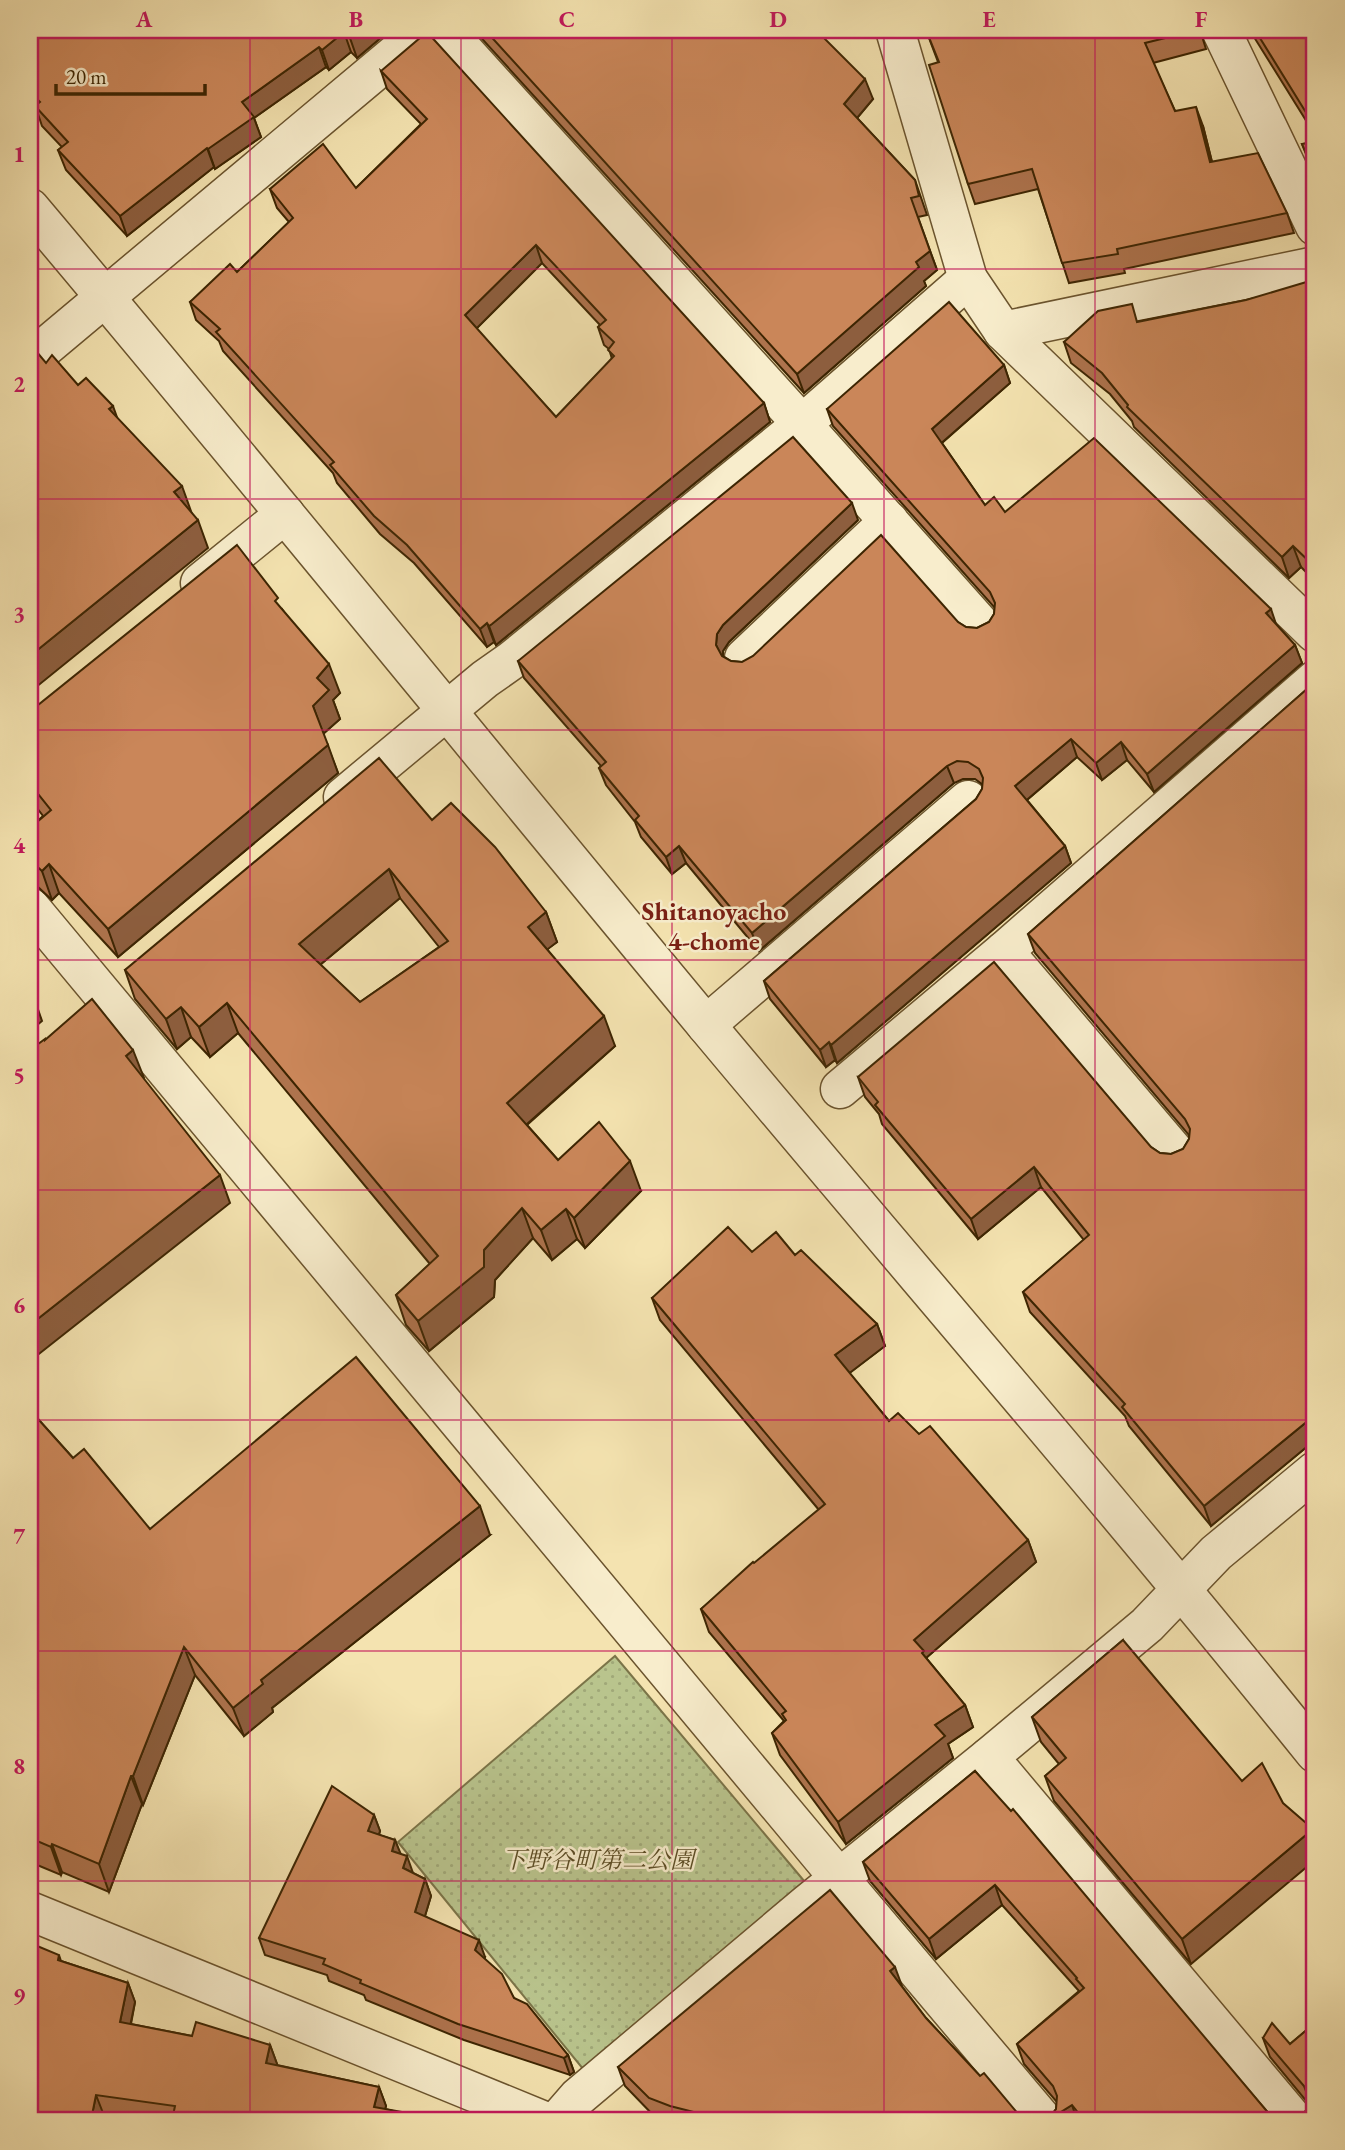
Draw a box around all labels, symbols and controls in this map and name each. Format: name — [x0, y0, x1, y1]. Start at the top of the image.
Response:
text: A — [135, 4, 153, 34]
text: B — [349, 4, 363, 34]
text: C — [559, 4, 575, 34]
text: D — [769, 4, 787, 34]
text: E — [982, 4, 996, 34]
text: F — [1195, 4, 1208, 34]
scale bar — [56, 52, 205, 96]
text: 20 m — [66, 63, 107, 90]
text: 1 — [13, 139, 25, 169]
text: 2 — [13, 369, 25, 399]
text: 3 — [13, 599, 25, 629]
text: 4 — [13, 830, 26, 860]
district label: Shitanoyacho 4-chome — [642, 894, 786, 958]
text: 5 — [13, 1060, 25, 1090]
text: 6 — [13, 1290, 25, 1320]
text: 7 — [13, 1521, 26, 1551]
text: 8 — [13, 1751, 25, 1781]
park label: 下野谷町第二公園 — [502, 1844, 698, 1875]
text: 9 — [13, 1981, 25, 2011]

